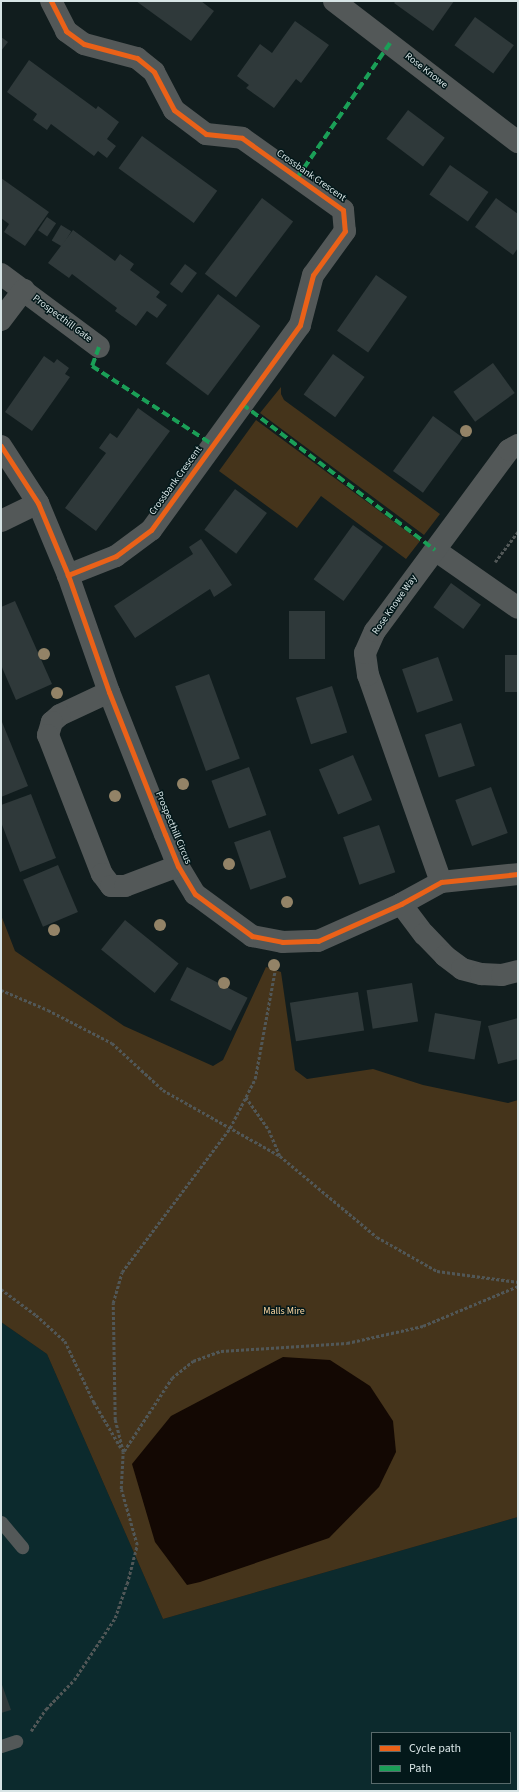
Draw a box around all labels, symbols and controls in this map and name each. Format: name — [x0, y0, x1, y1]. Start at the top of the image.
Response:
street label: Rose Knowe — [402, 51, 450, 91]
street label: Crossbank Crescent — [274, 148, 348, 204]
street label: Prospecthill Gate — [30, 293, 94, 345]
street label: Crossbank Crescent — [147, 444, 205, 518]
street label: Rose Knowe Way — [370, 573, 420, 637]
street label: Prospecthill Circus — [152, 790, 194, 866]
park label: Malls Mire — [263, 1306, 305, 1318]
legend — [371, 1732, 511, 1784]
text: Cycle path — [409, 1740, 461, 1757]
text: Path — [409, 1760, 432, 1777]

